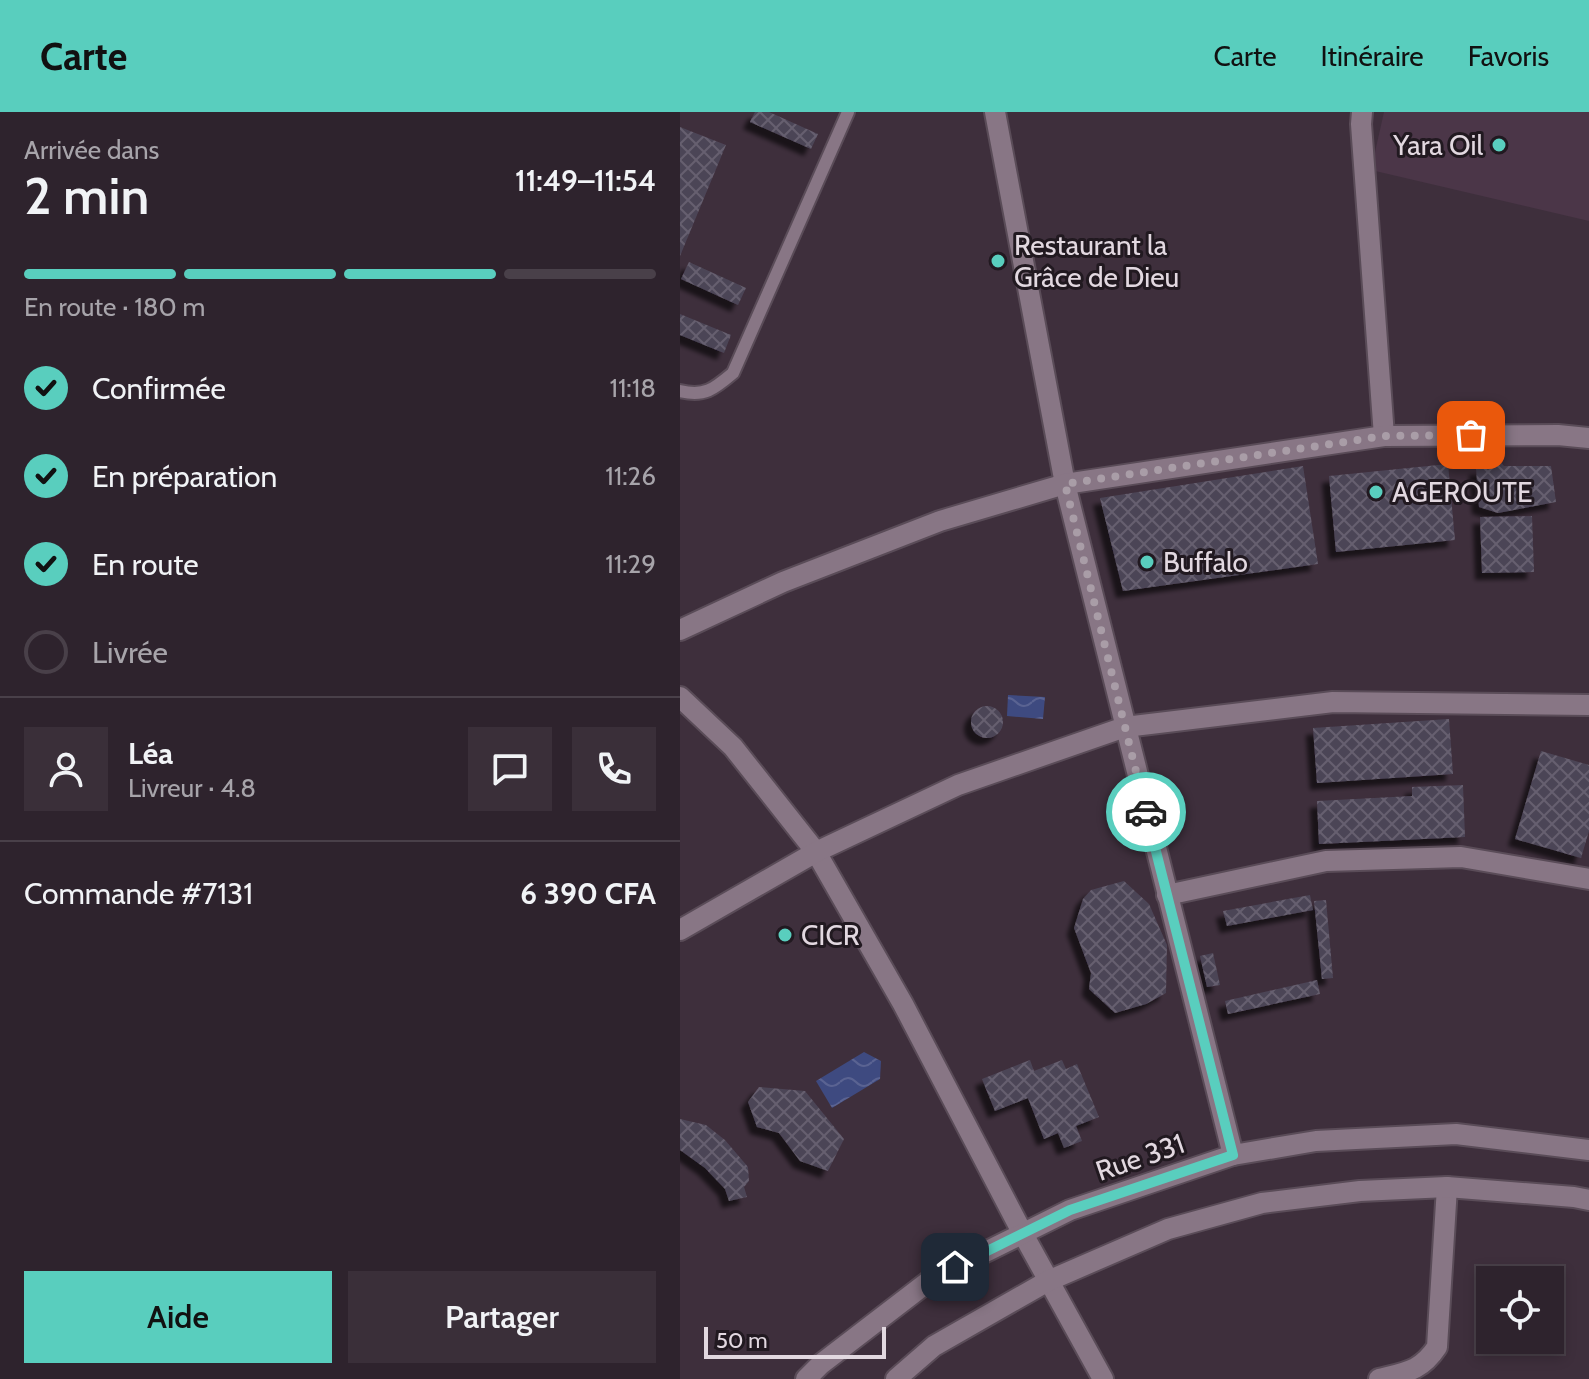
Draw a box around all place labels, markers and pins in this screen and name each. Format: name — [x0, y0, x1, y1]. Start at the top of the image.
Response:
place label: Yara Oil — [1392, 128, 1483, 162]
marker: Yara Oil — [1490, 136, 1508, 154]
place label: Restaurant la Grâce de Dieu — [1014, 228, 1179, 294]
marker: Restaurant la Grâce de Dieu — [989, 252, 1007, 270]
pin — [1437, 401, 1505, 469]
place label: AGEROUTE — [1392, 475, 1532, 509]
marker: AGEROUTE — [1367, 483, 1385, 501]
place label: Buffalo — [1163, 545, 1248, 579]
marker: Buffalo — [1138, 553, 1156, 571]
place label: CICR — [801, 918, 860, 952]
marker: CICR — [776, 926, 794, 944]
pin — [921, 1233, 989, 1301]

